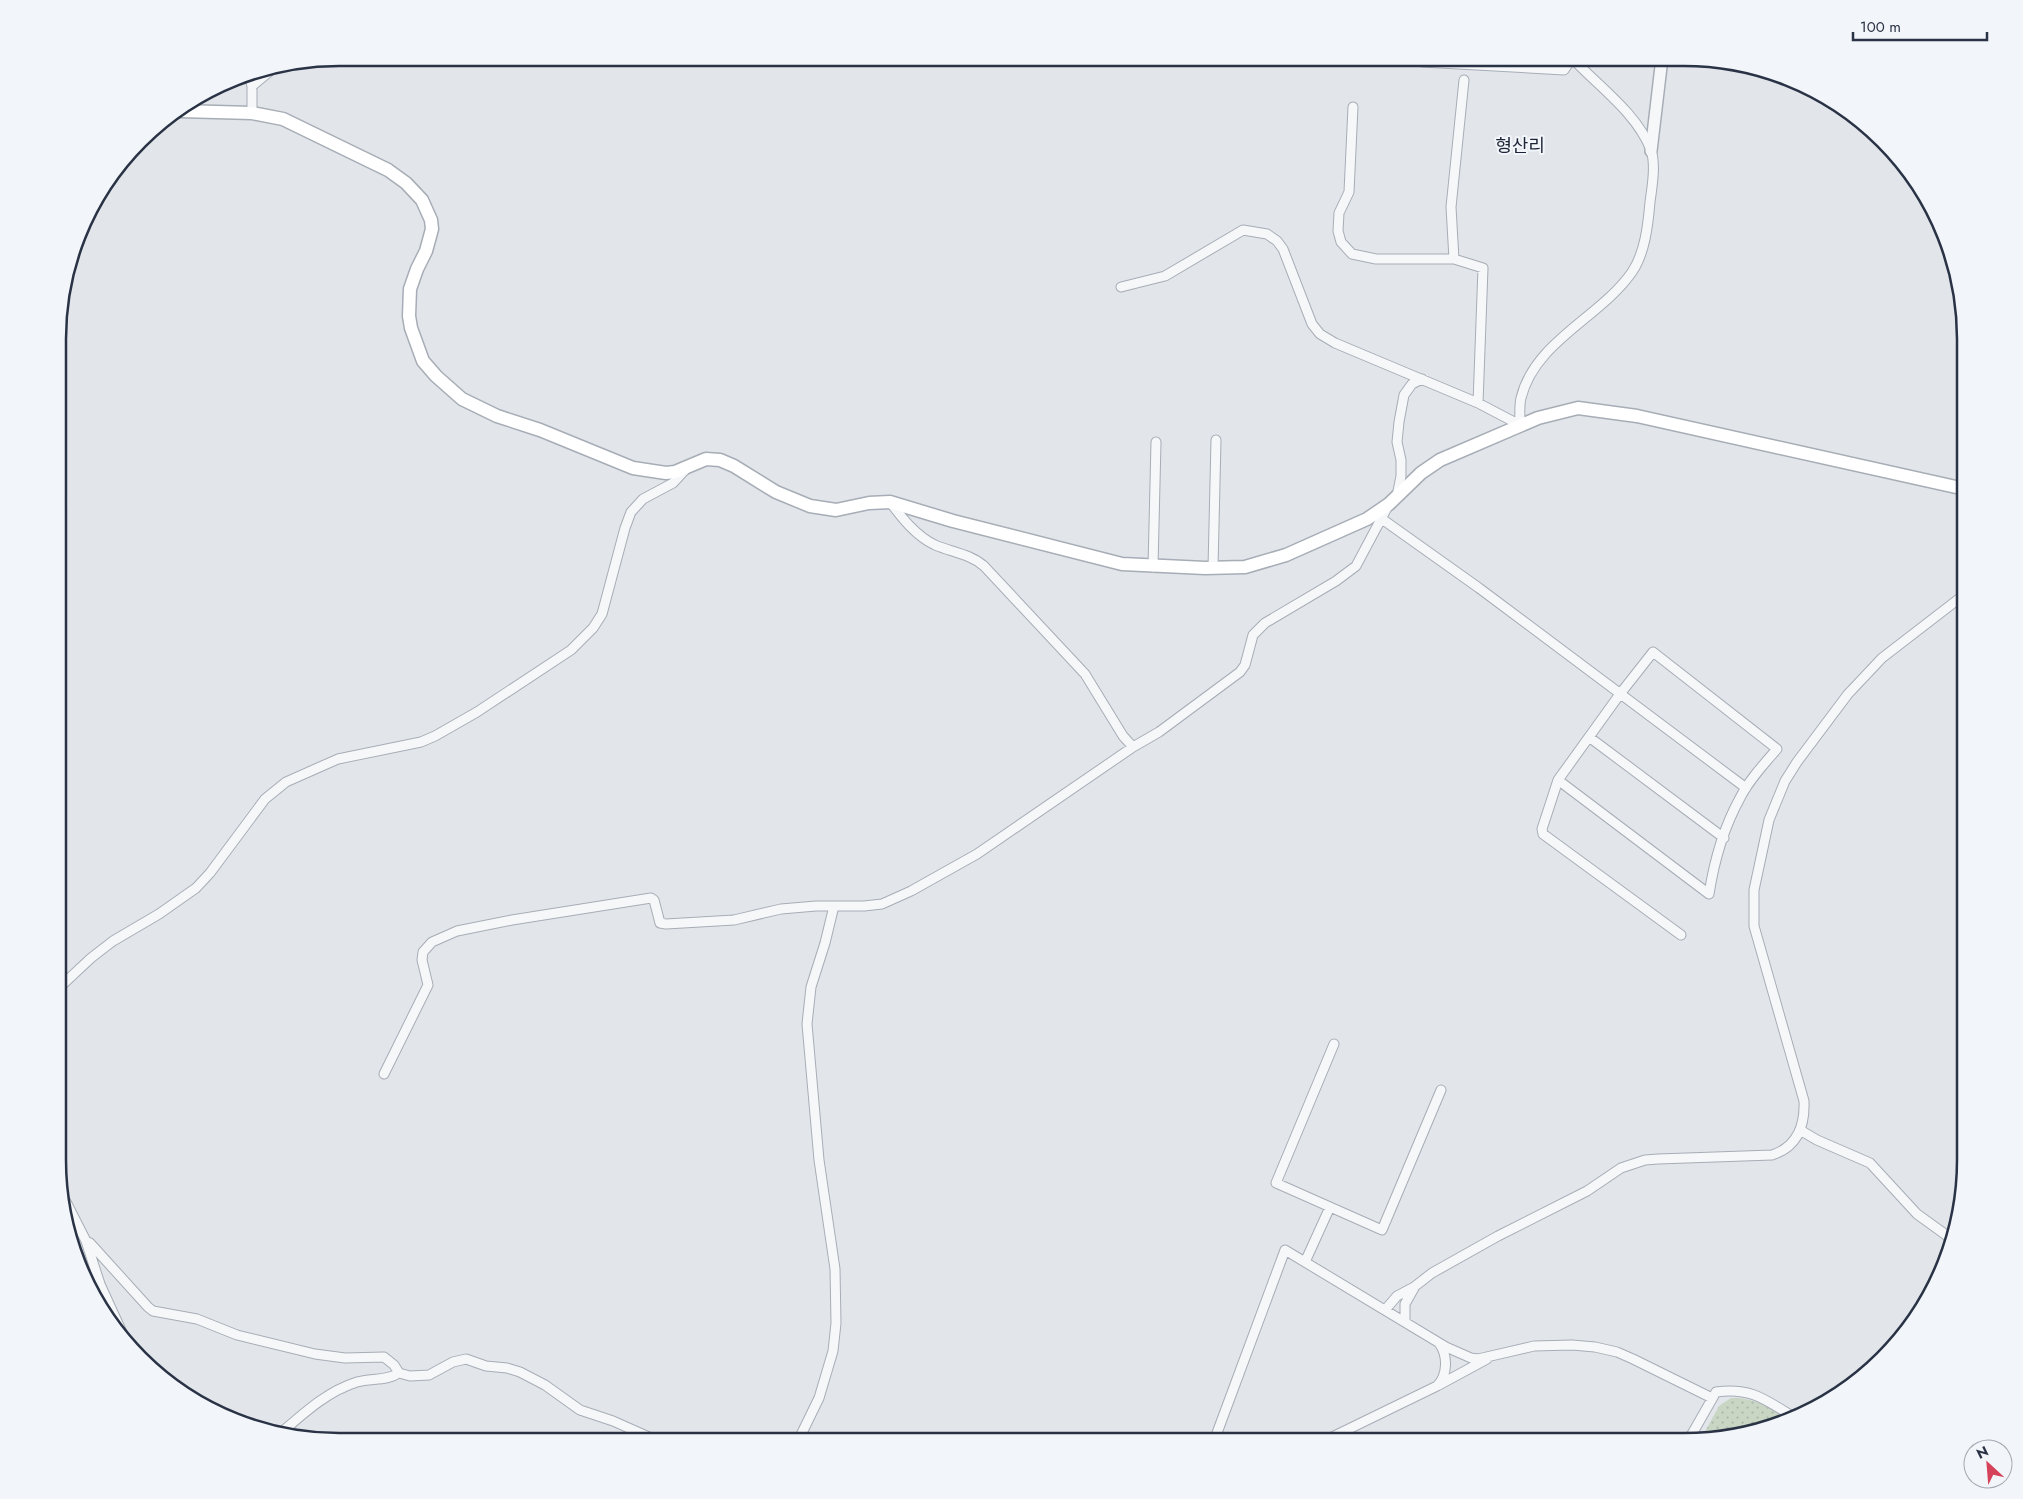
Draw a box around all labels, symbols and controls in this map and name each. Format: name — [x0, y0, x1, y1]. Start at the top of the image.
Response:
scale bar — [1853, 10, 1987, 42]
text: 100 m — [1860, 16, 1901, 38]
district label: 형산리 — [1495, 133, 1545, 159]
north arrow — [1963, 1439, 2013, 1489]
text: N — [1973, 1441, 1992, 1464]

